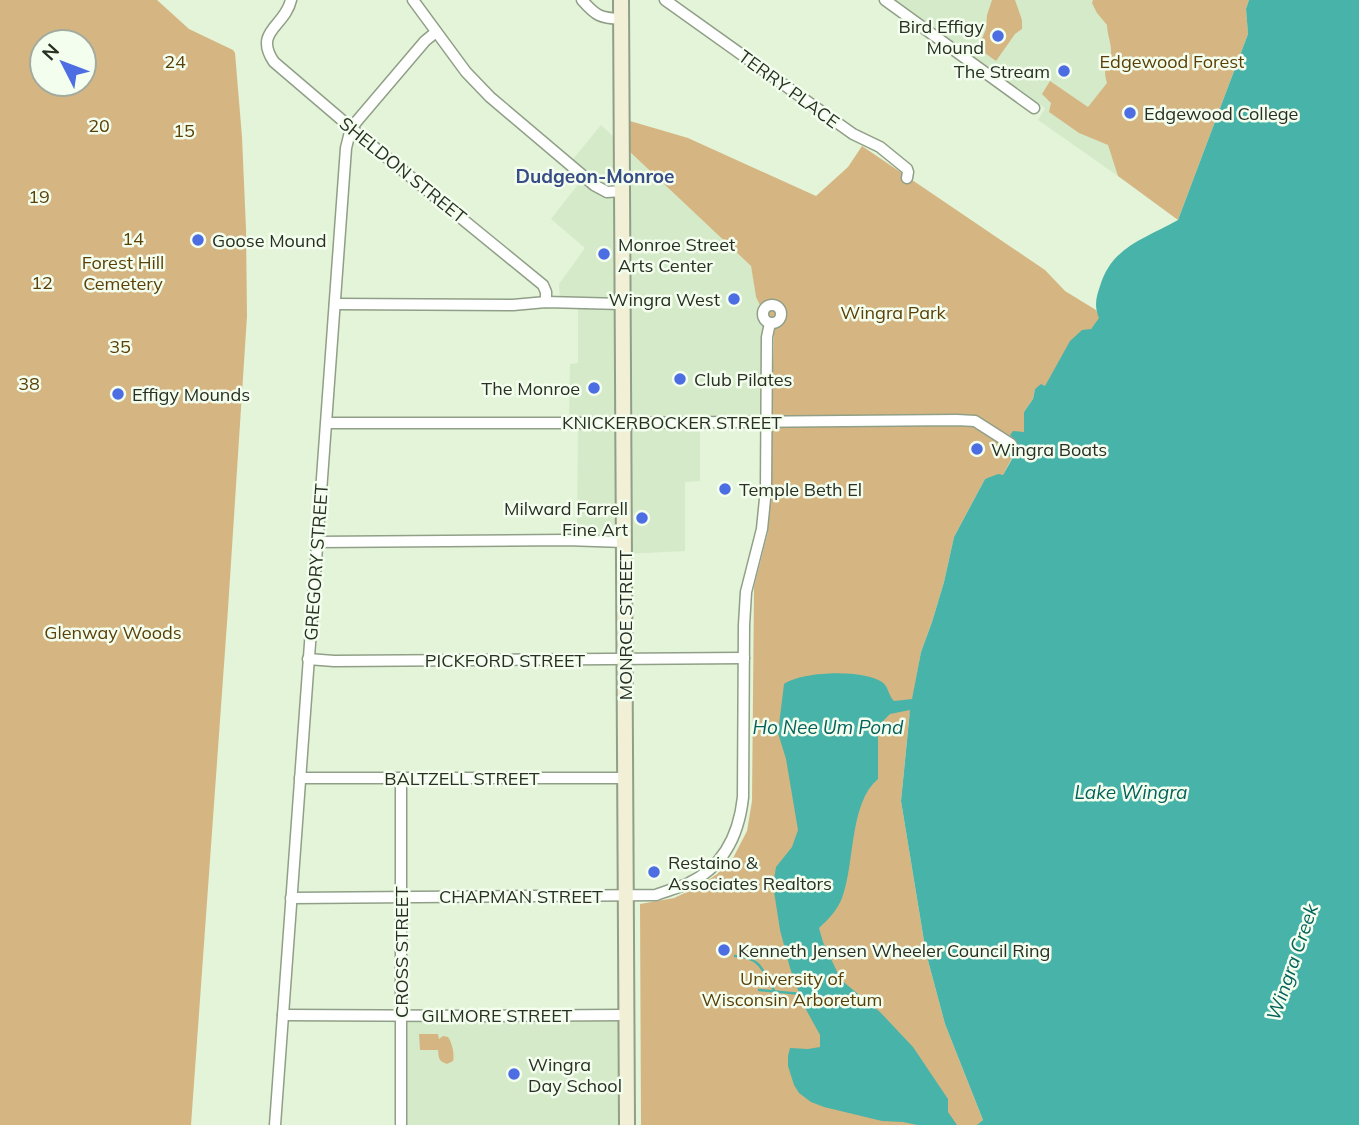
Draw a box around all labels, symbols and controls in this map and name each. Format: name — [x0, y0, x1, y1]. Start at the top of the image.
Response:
place label: Bird Effigy Mound — [899, 15, 984, 59]
north arrow — [28, 28, 98, 98]
marker: Bird Effigy Mound — [990, 28, 1006, 44]
text: N — [37, 38, 64, 65]
street label: TERRY PLACE — [734, 45, 844, 133]
park label: 24 — [164, 50, 186, 73]
park label: Edgewood Forest — [1100, 50, 1244, 73]
place label: The Stream — [954, 60, 1050, 83]
marker: The Stream — [1056, 63, 1072, 79]
place label: Edgewood College — [1144, 102, 1298, 125]
marker: Edgewood College — [1122, 105, 1138, 121]
street label: SHELDON STREET — [335, 112, 471, 228]
park label: 20 — [88, 114, 110, 137]
park label: 15 — [173, 119, 195, 142]
district label: Dudgeon-Monroe — [515, 164, 675, 188]
park label: 19 — [28, 185, 50, 208]
park label: 14 — [122, 227, 144, 250]
place label: Goose Mound — [212, 229, 327, 252]
marker: Goose Mound — [190, 232, 206, 248]
place label: Monroe Street Arts Center — [618, 233, 735, 277]
marker: Monroe Street Arts Center — [596, 246, 612, 262]
park label: Forest Hill Cemetery — [82, 251, 164, 295]
park label: 12 — [31, 271, 53, 294]
place label: Wingra West — [608, 288, 720, 311]
marker: Wingra West — [726, 291, 742, 307]
park label: Wingra Park — [840, 301, 946, 324]
park label: 35 — [109, 335, 131, 358]
place label: Club Pilates — [694, 368, 793, 391]
marker: Club Pilates — [672, 371, 688, 387]
park label: 38 — [18, 372, 40, 395]
place label: The Monroe — [481, 377, 580, 400]
marker: The Monroe — [586, 380, 602, 396]
place label: Effigy Mounds — [132, 383, 250, 406]
marker: Effigy Mounds — [110, 386, 126, 402]
street label: KNICKERBOCKER STREET — [562, 411, 782, 434]
place label: Wingra Boats — [991, 438, 1107, 461]
marker: Wingra Boats — [969, 441, 985, 457]
place label: Temple Beth El — [739, 478, 862, 501]
marker: Temple Beth El — [717, 481, 733, 497]
street label: GREGORY STREET — [299, 483, 333, 641]
place label: Milward Farrell Fine Art — [504, 497, 628, 541]
marker: Milward Farrell Fine Art — [634, 510, 650, 526]
street label: MONROE STREET — [614, 550, 637, 700]
park label: Glenway Woods — [44, 621, 182, 644]
street label: PICKFORD STREET — [425, 649, 585, 672]
water label: Ho Nee Um Pond — [752, 715, 904, 739]
street label: BALTZELL STREET — [384, 767, 540, 790]
water label: Lake Wingra — [1074, 780, 1188, 804]
place label: Restaino & Associates Realtors — [668, 851, 832, 895]
marker: Restaino & Associates Realtors — [646, 864, 662, 880]
street label: CHAPMAN STREET — [439, 885, 603, 908]
street label: CROSS STREET — [390, 886, 413, 1018]
water label: Wingra Creek — [1261, 899, 1324, 1023]
place label: Kenneth Jensen Wheeler Council Ring — [738, 939, 1050, 962]
marker: Kenneth Jensen Wheeler Council Ring — [716, 942, 732, 958]
park label: University of Wisconsin Arboretum — [702, 967, 882, 1011]
street label: GILMORE STREET — [422, 1004, 573, 1027]
place label: Wingra Day School — [528, 1053, 622, 1097]
marker: Wingra Day School — [506, 1066, 522, 1082]

